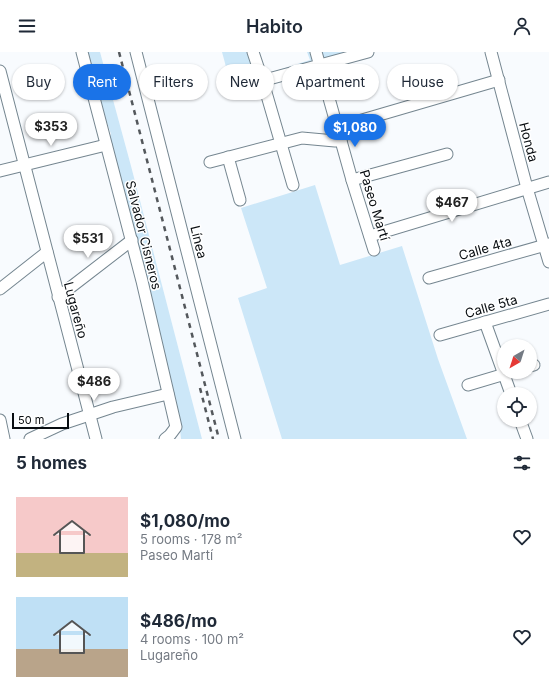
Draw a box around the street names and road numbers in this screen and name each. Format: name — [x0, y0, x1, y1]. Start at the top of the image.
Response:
street label: Honda — [516, 120, 542, 164]
street label: Paseo Martí — [357, 168, 394, 243]
street label: Salvador Cisneros — [123, 179, 165, 291]
street label: Línea — [187, 224, 211, 260]
street label: Calle 4ta — [457, 233, 513, 263]
street label: Lugareño — [61, 280, 91, 340]
street label: Calle 5ta — [463, 291, 519, 321]

